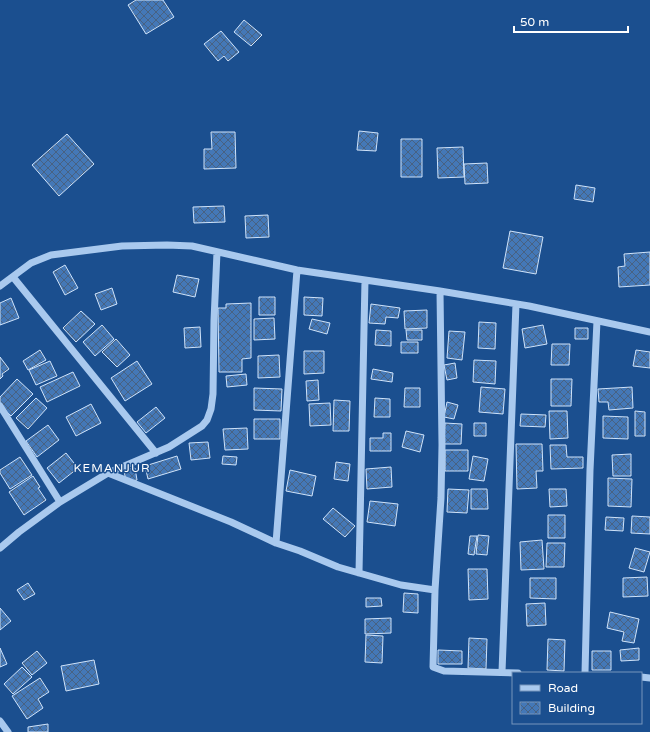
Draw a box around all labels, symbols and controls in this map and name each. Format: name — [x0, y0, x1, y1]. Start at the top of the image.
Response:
scale bar — [514, 8, 628, 34]
text: 50 m — [520, 15, 549, 29]
district label: KEMANJUR — [73, 461, 151, 475]
legend — [512, 672, 642, 724]
text: Road — [548, 681, 578, 695]
text: Building — [548, 701, 595, 715]

